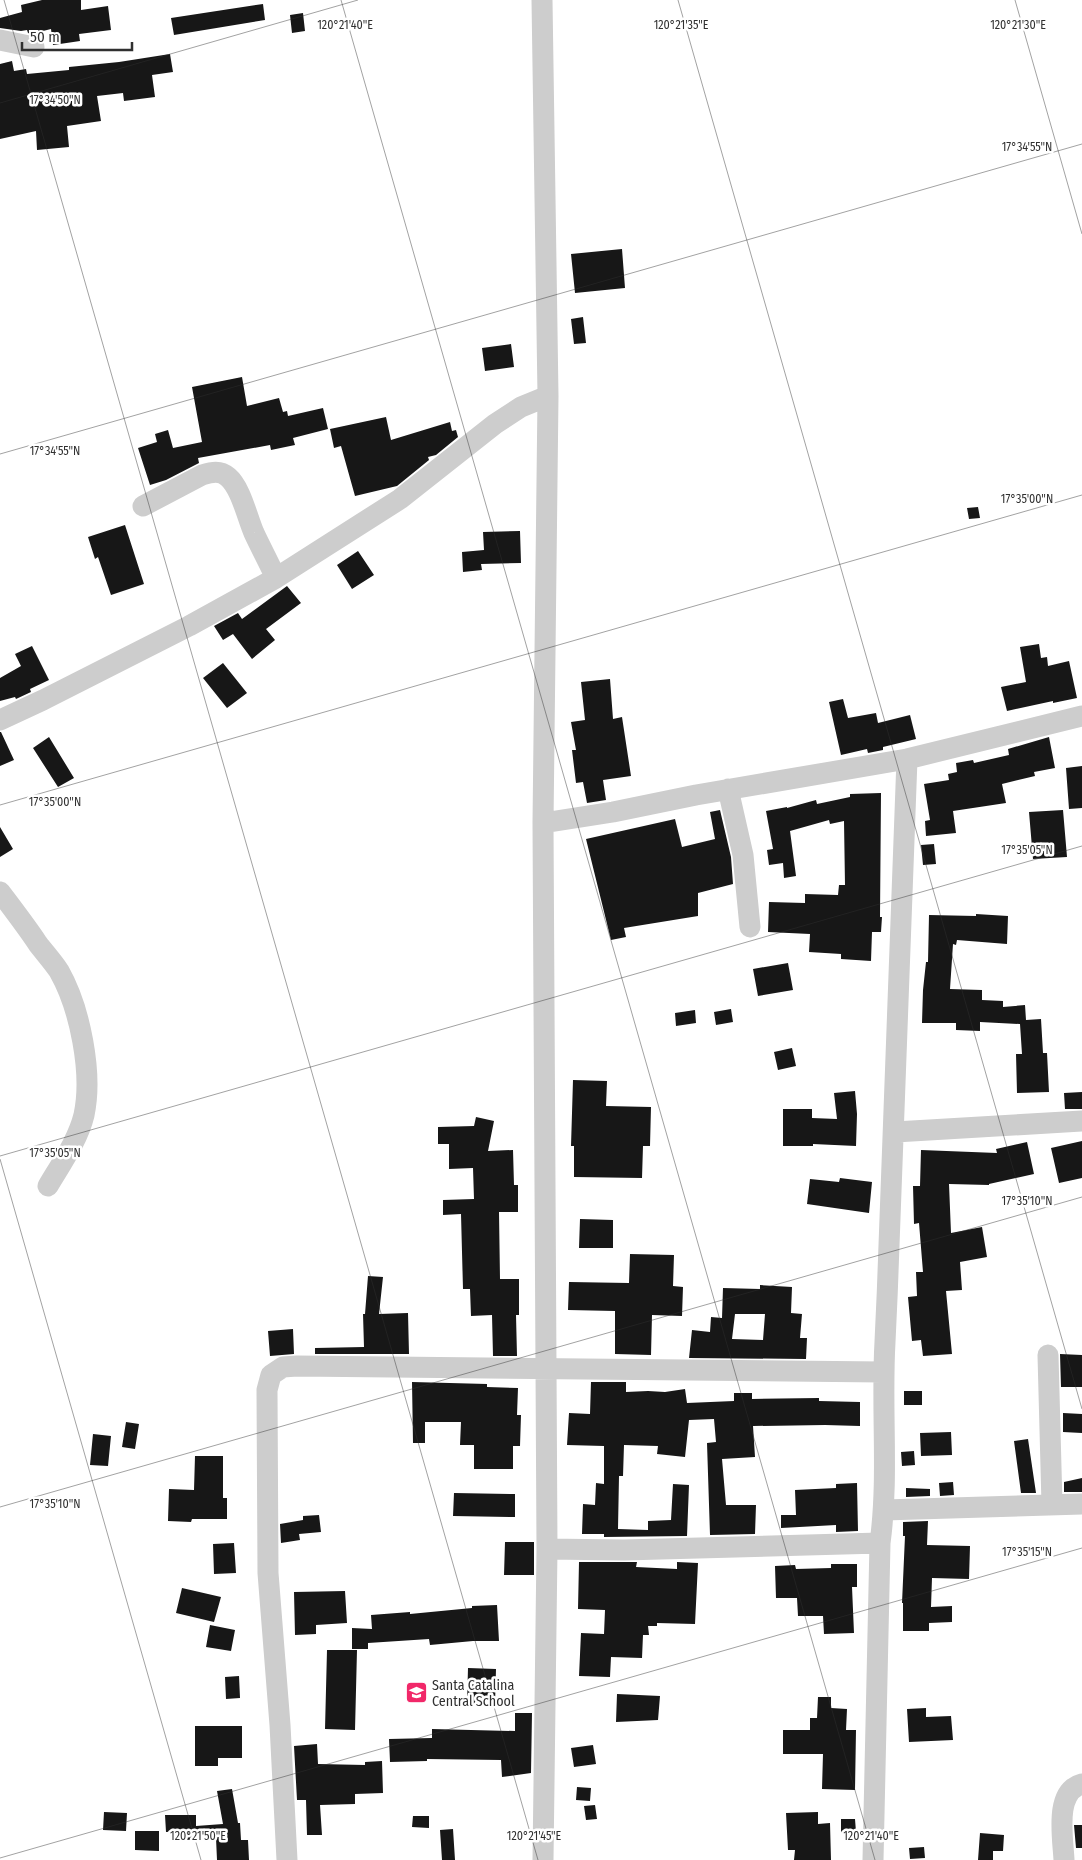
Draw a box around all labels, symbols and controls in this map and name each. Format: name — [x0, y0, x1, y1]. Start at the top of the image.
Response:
text: 120°21'40"E — [317, 18, 373, 32]
text: 120°21'35"E — [654, 18, 709, 32]
text: 120°21'30"E — [990, 18, 1046, 32]
scale bar — [22, 20, 132, 52]
text: 50 m — [30, 28, 60, 46]
text: 17°34'50"N — [29, 93, 81, 107]
text: 17°34'55"N — [1002, 140, 1052, 154]
text: 17°34'55"N — [30, 444, 80, 458]
text: 17°35'00"N — [1001, 492, 1053, 506]
text: 17°35'00"N — [29, 795, 81, 809]
text: 17°35'05"N — [1001, 843, 1053, 857]
text: 17°35'05"N — [29, 1146, 81, 1160]
text: 17°35'10"N — [1002, 1194, 1052, 1208]
text: 17°35'10"N — [30, 1497, 80, 1511]
text: 17°35'15"N — [1002, 1545, 1052, 1559]
place label: Santa Catalina Central School — [432, 1677, 515, 1710]
school or university icon: Santa Catalina Central School — [404, 1681, 428, 1705]
text: 120°21'50"E — [170, 1829, 226, 1843]
text: 120°21'45"E — [507, 1829, 562, 1843]
text: 120°21'40"E — [843, 1829, 899, 1843]

